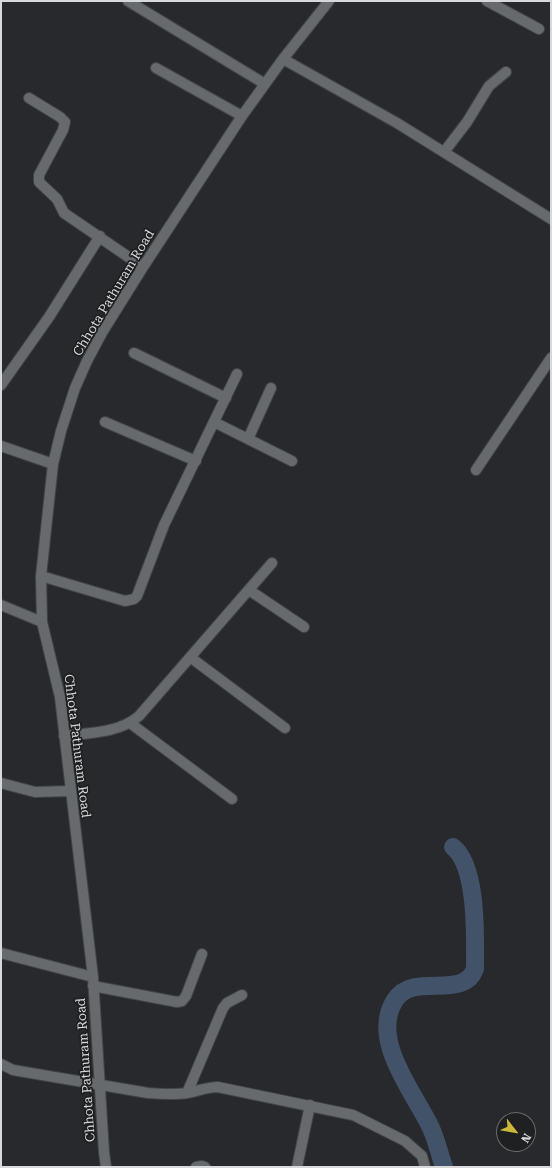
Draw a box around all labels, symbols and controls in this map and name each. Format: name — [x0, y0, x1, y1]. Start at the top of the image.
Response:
street label: Chhota Pathuram Road — [70, 227, 158, 359]
street label: Chhota Pathuram Road — [60, 673, 94, 819]
street label: Chhota Pathuram Road — [73, 997, 99, 1143]
north arrow — [496, 1112, 536, 1152]
text: N — [518, 1131, 534, 1145]

